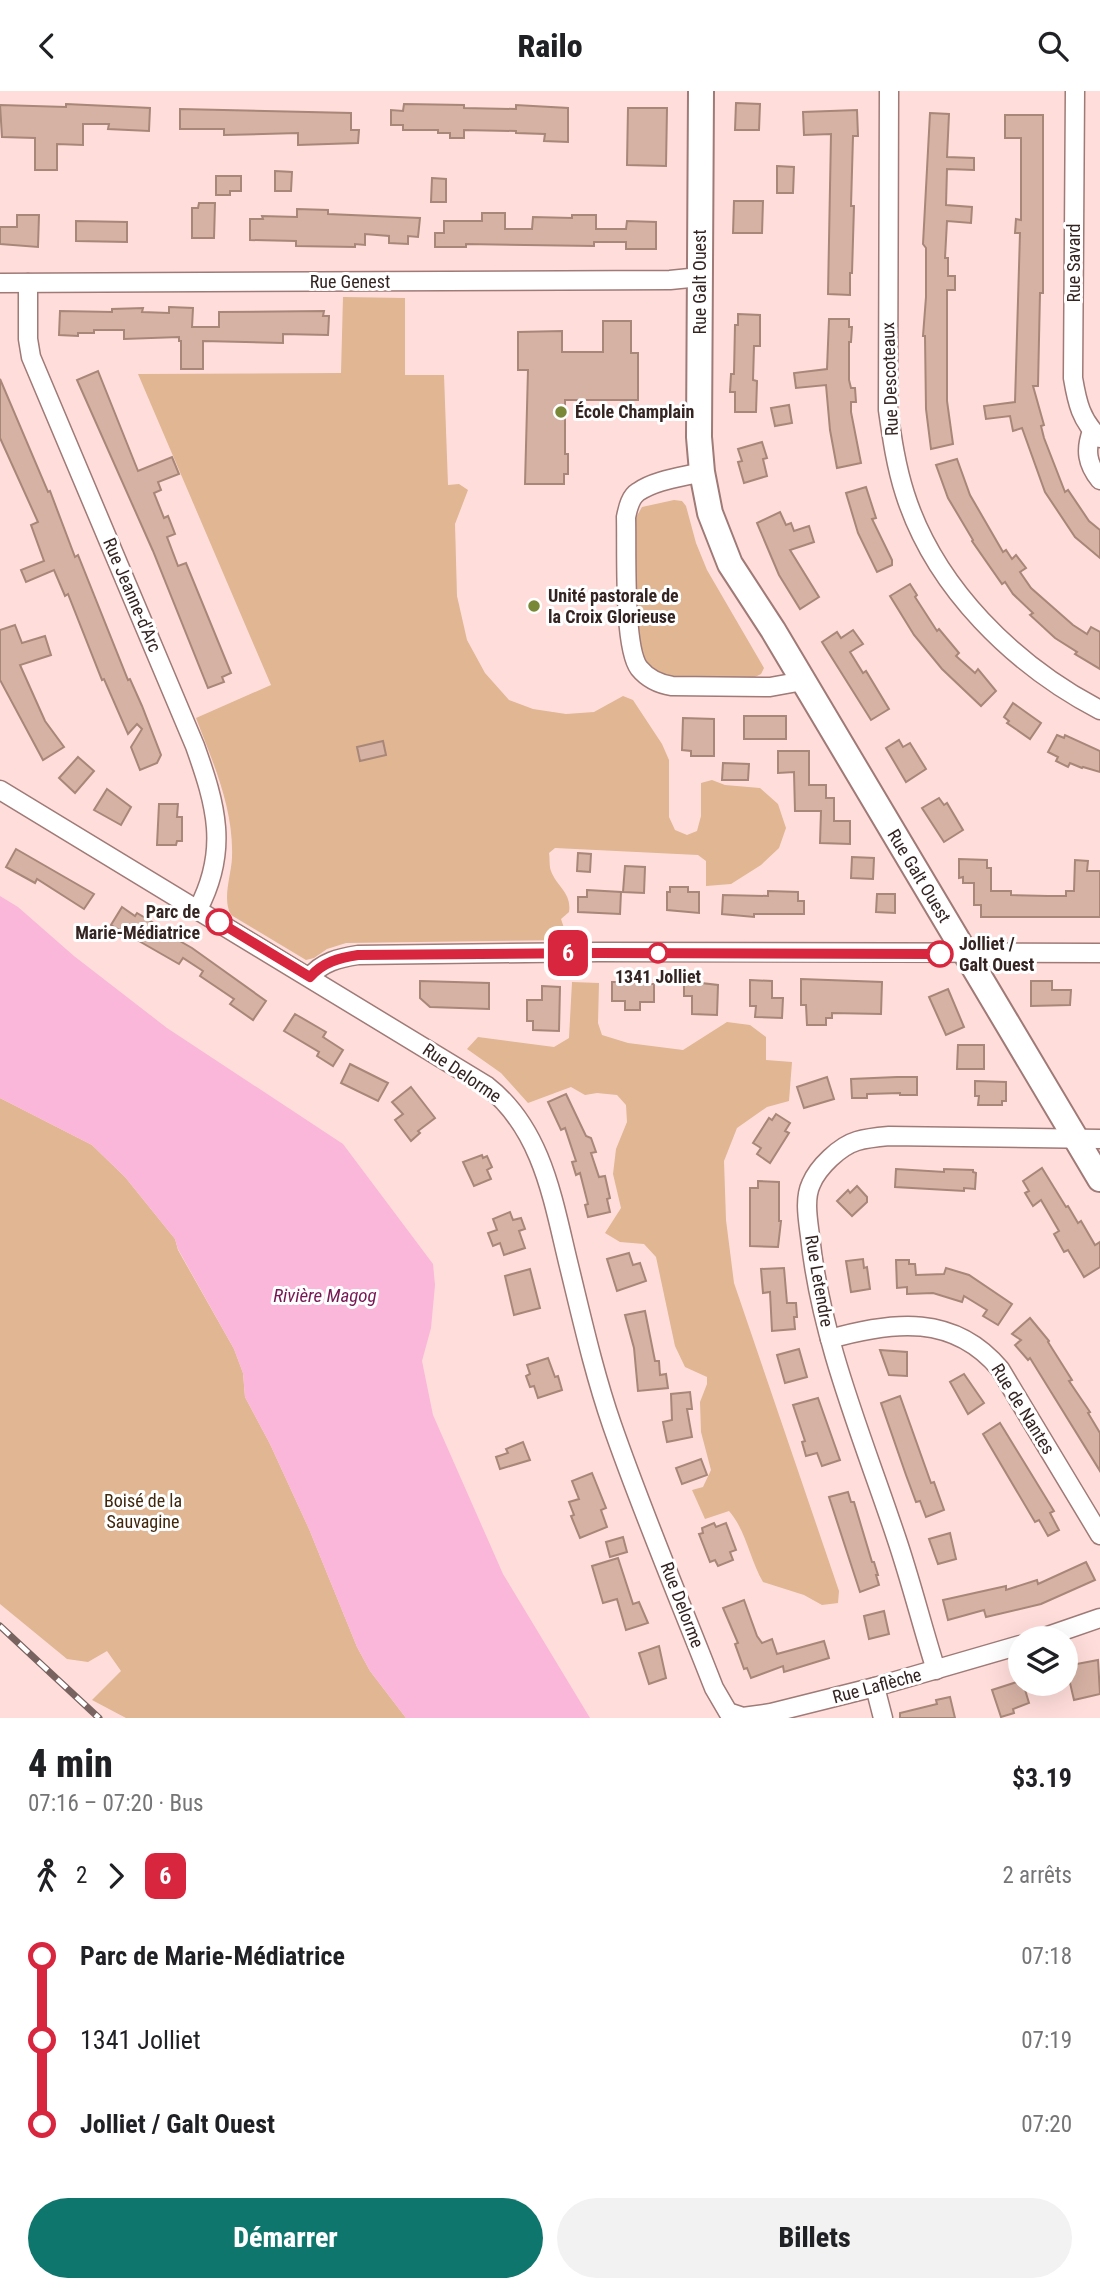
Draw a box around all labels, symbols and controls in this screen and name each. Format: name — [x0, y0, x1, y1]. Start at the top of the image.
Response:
icon: back — [28, 27, 66, 65]
text: Railo — [517, 27, 583, 65]
icon: search — [1034, 27, 1072, 65]
street label: Rue Savard — [1063, 223, 1084, 303]
street label: Rue Galt Ouest — [689, 229, 710, 335]
street label: Rue Genest — [310, 271, 390, 292]
street label: Rue Descoteaux — [877, 322, 902, 436]
place label: École Champlain — [575, 401, 694, 422]
marker: École Champlain — [553, 404, 569, 420]
street label: Rue Jeanne-d'Arc — [99, 535, 166, 655]
place label: Unité pastorale de la Croix Glorieuse — [548, 585, 679, 627]
marker: Unité pastorale de la Croix Glorieuse — [526, 598, 542, 614]
street label: Rue Galt Ouest — [883, 825, 956, 926]
place label: Parc de Marie-Médiatrice — [75, 901, 200, 943]
marker: Parc de Marie-Médiatrice — [206, 909, 232, 935]
line badge: 6 — [545, 930, 591, 976]
place label: Jolliet / Galt Ouest — [959, 933, 1035, 975]
text: 6 — [562, 939, 574, 967]
marker: Jolliet / Galt Ouest — [927, 941, 953, 967]
marker: 1341 Jolliet — [648, 943, 668, 963]
place label: 1341 Jolliet — [615, 966, 702, 987]
street label: Rue Delorme — [419, 1039, 506, 1107]
street label: Rue Letendre — [801, 1233, 838, 1329]
water label: Rivière Magog — [273, 1284, 377, 1307]
street label: Rue de Nantes — [987, 1360, 1060, 1458]
park label: Boisé de la Sauvagine — [104, 1490, 182, 1532]
street label: Rue Delorme — [657, 1559, 708, 1651]
map controls — [1008, 1626, 1078, 1696]
button: layers — [1008, 1626, 1078, 1696]
street label: Rue Laflèche — [830, 1664, 924, 1707]
text: 4 min — [28, 1742, 113, 1786]
text: $3.19 — [1012, 1763, 1072, 1793]
text: 07:16 – 07:20 · Bus — [28, 1790, 204, 1817]
icon: walk — [28, 1857, 66, 1895]
icon: forward — [97, 1857, 135, 1895]
text: 2 — [76, 1862, 87, 1889]
text: 6 — [159, 1862, 172, 1890]
text: 2 arrêts — [1002, 1862, 1072, 1889]
text: Parc de Marie-Médiatrice — [80, 1941, 345, 1971]
text: 07:18 — [1021, 1943, 1072, 1970]
text: 1341 Jolliet — [80, 2025, 201, 2055]
text: 07:19 — [1021, 2027, 1072, 2054]
text: Jolliet / Galt Ouest — [80, 2109, 275, 2139]
text: 07:20 — [1021, 2111, 1072, 2138]
button: Démarrer — [28, 2198, 543, 2278]
button: Billets — [557, 2198, 1072, 2278]

